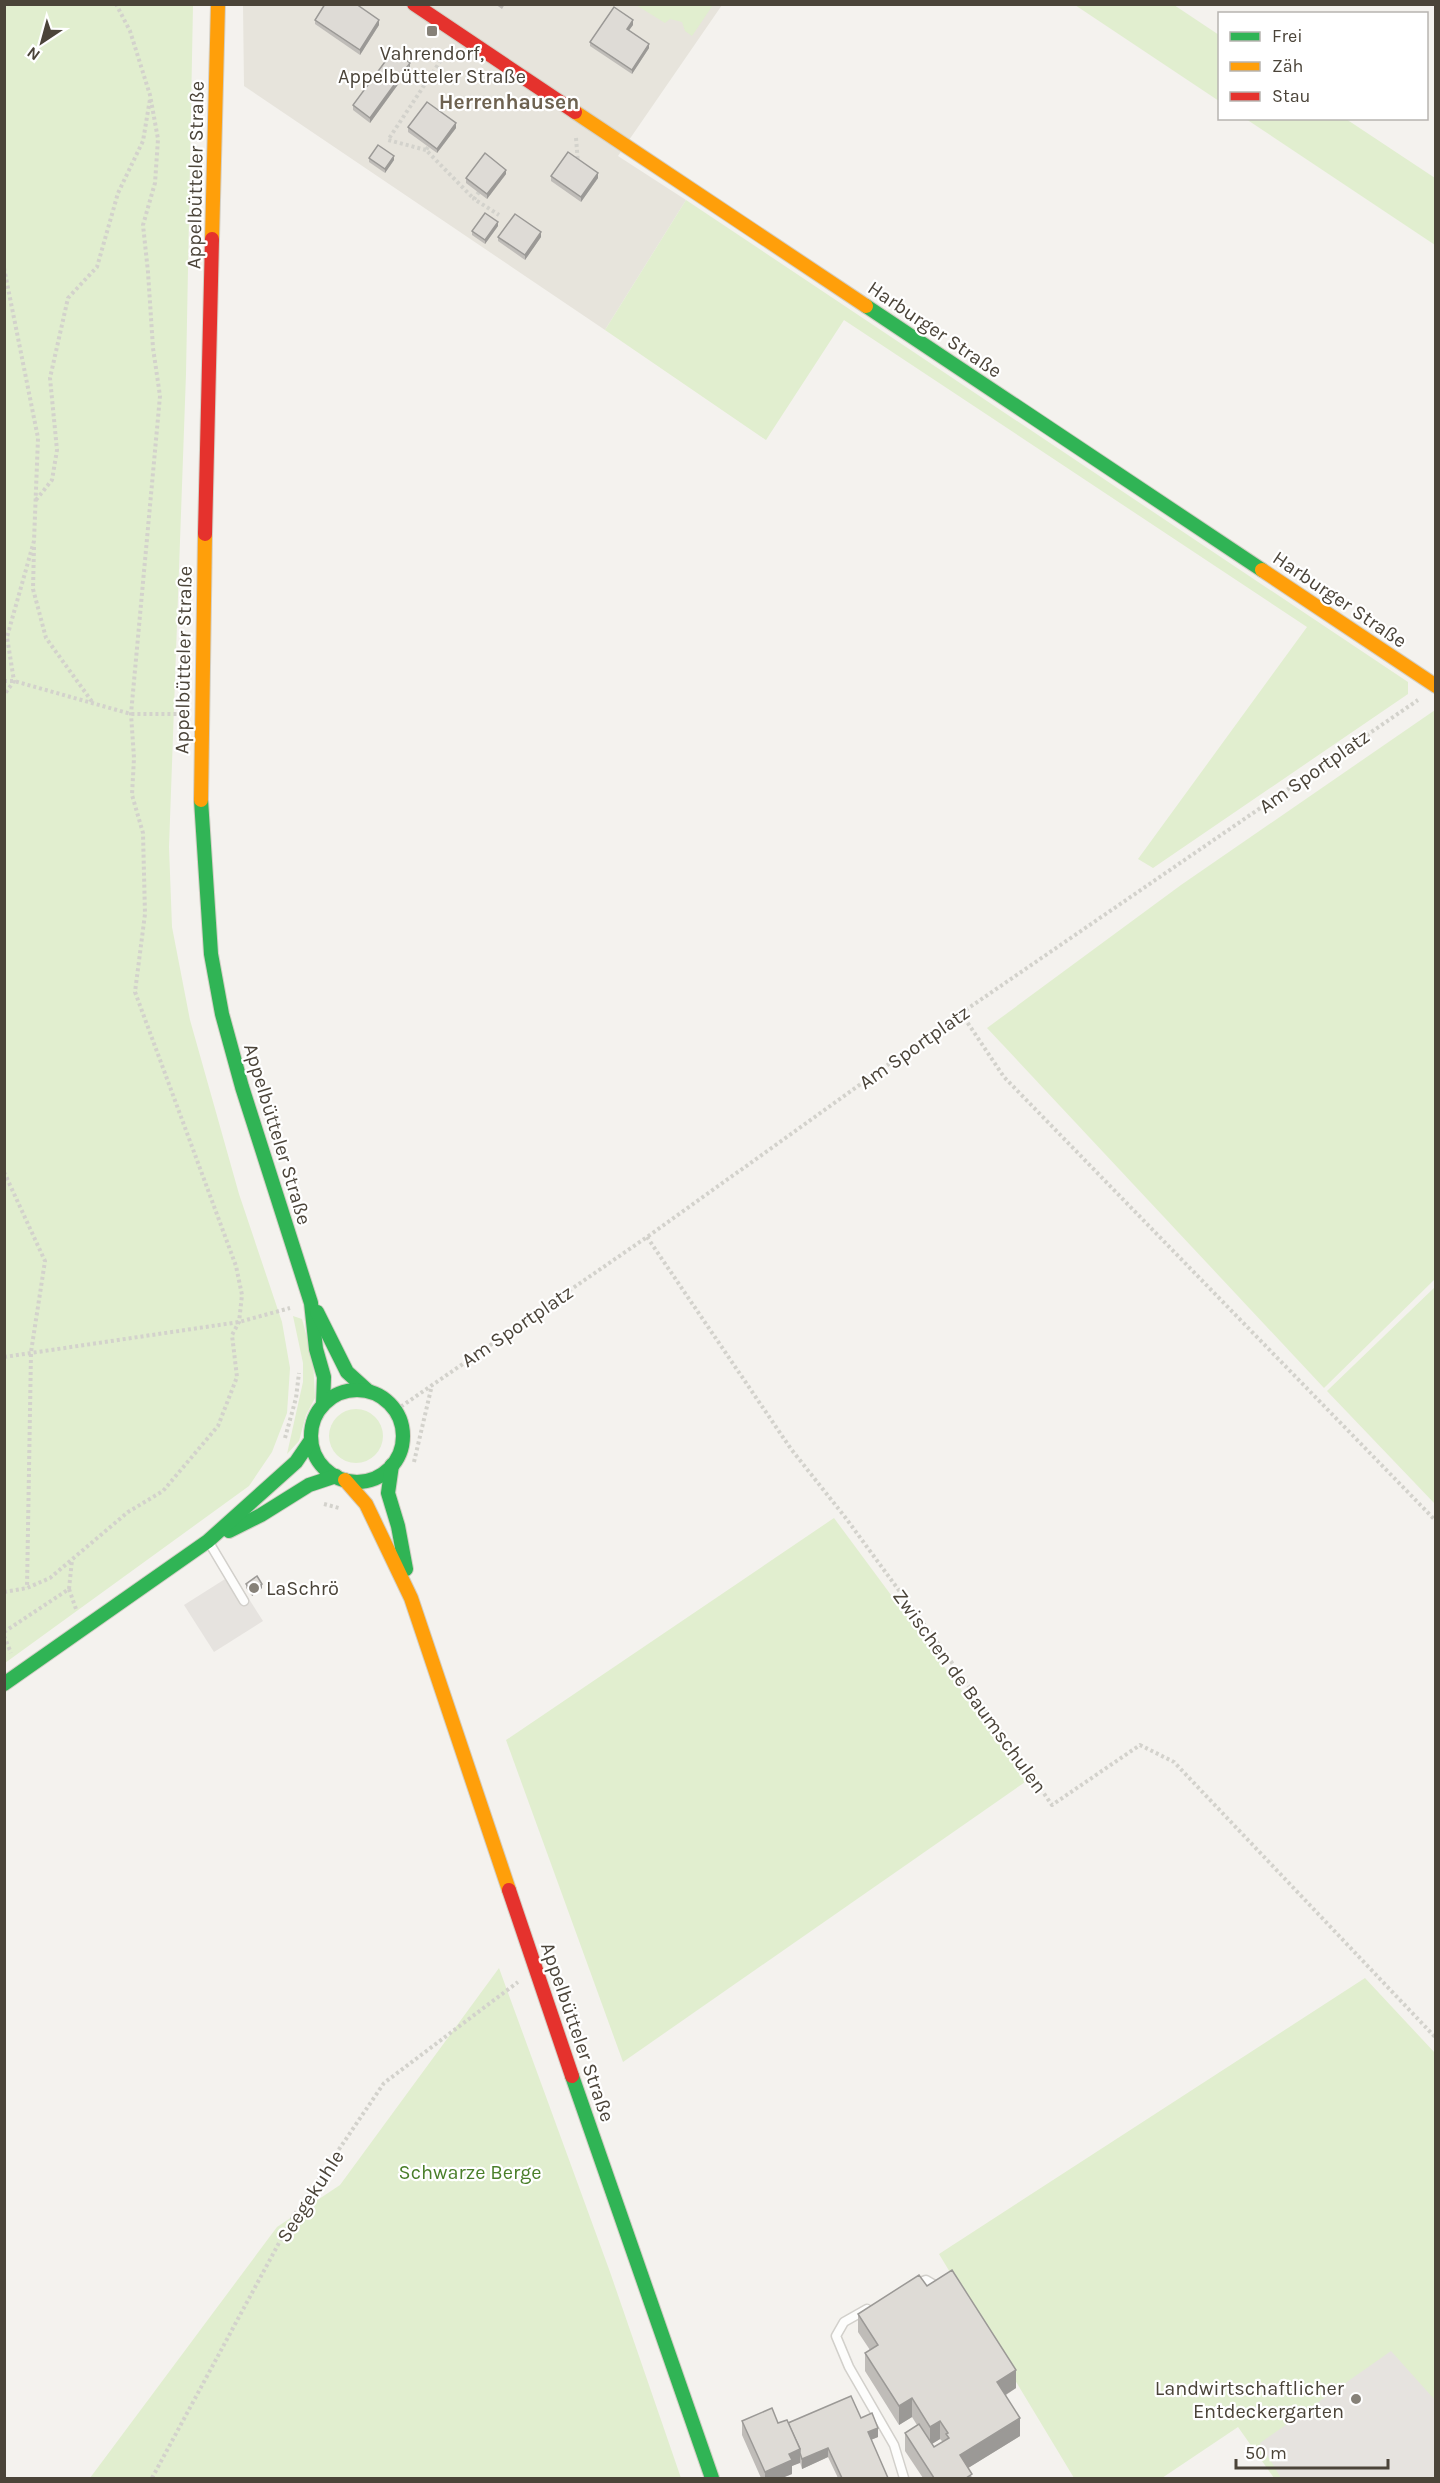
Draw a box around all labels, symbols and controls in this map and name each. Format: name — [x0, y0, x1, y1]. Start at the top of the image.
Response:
north arrow — [12, 12, 72, 72]
legend — [1218, 12, 1428, 120]
marker: Vahrendorf, Appelbütteler Straße — [425, 24, 439, 38]
text: Frei — [1272, 25, 1303, 47]
place label: Vahrendorf, Appelbütteler Straße — [338, 42, 526, 88]
text: N — [23, 43, 44, 65]
text: Zäh — [1272, 55, 1303, 77]
street label: Appelbütteler Straße — [182, 81, 209, 269]
text: Stau — [1272, 85, 1310, 107]
district label: Herrenhausen — [439, 90, 579, 114]
street label: Harburger Straße — [863, 276, 1006, 383]
street label: Harburger Straße — [1268, 546, 1411, 653]
street label: Appelbütteler Straße — [170, 566, 197, 754]
street label: Am Sportplatz — [1255, 725, 1374, 818]
street label: Am Sportplatz — [855, 1001, 974, 1094]
street label: Appelbütteler Straße — [239, 1041, 316, 1228]
street label: Am Sportplatz — [457, 1281, 577, 1372]
place label: LaSchrö — [266, 1577, 339, 1600]
marker: LaSchrö — [247, 1581, 261, 1595]
street label: Zwischen de Baumschulen — [888, 1585, 1051, 1798]
street label: Appelbütteler Straße — [536, 1939, 619, 2125]
street label: Seegekuhle — [272, 2146, 349, 2247]
park label: Schwarze Berge — [399, 2161, 541, 2184]
place label: Landwirtschaftlicher Entdeckergarten — [1155, 2377, 1345, 2423]
marker: Landwirtschaftlicher Entdeckergarten — [1349, 2392, 1363, 2406]
scale bar — [1236, 2432, 1388, 2470]
text: 50 m — [1245, 2442, 1287, 2464]

